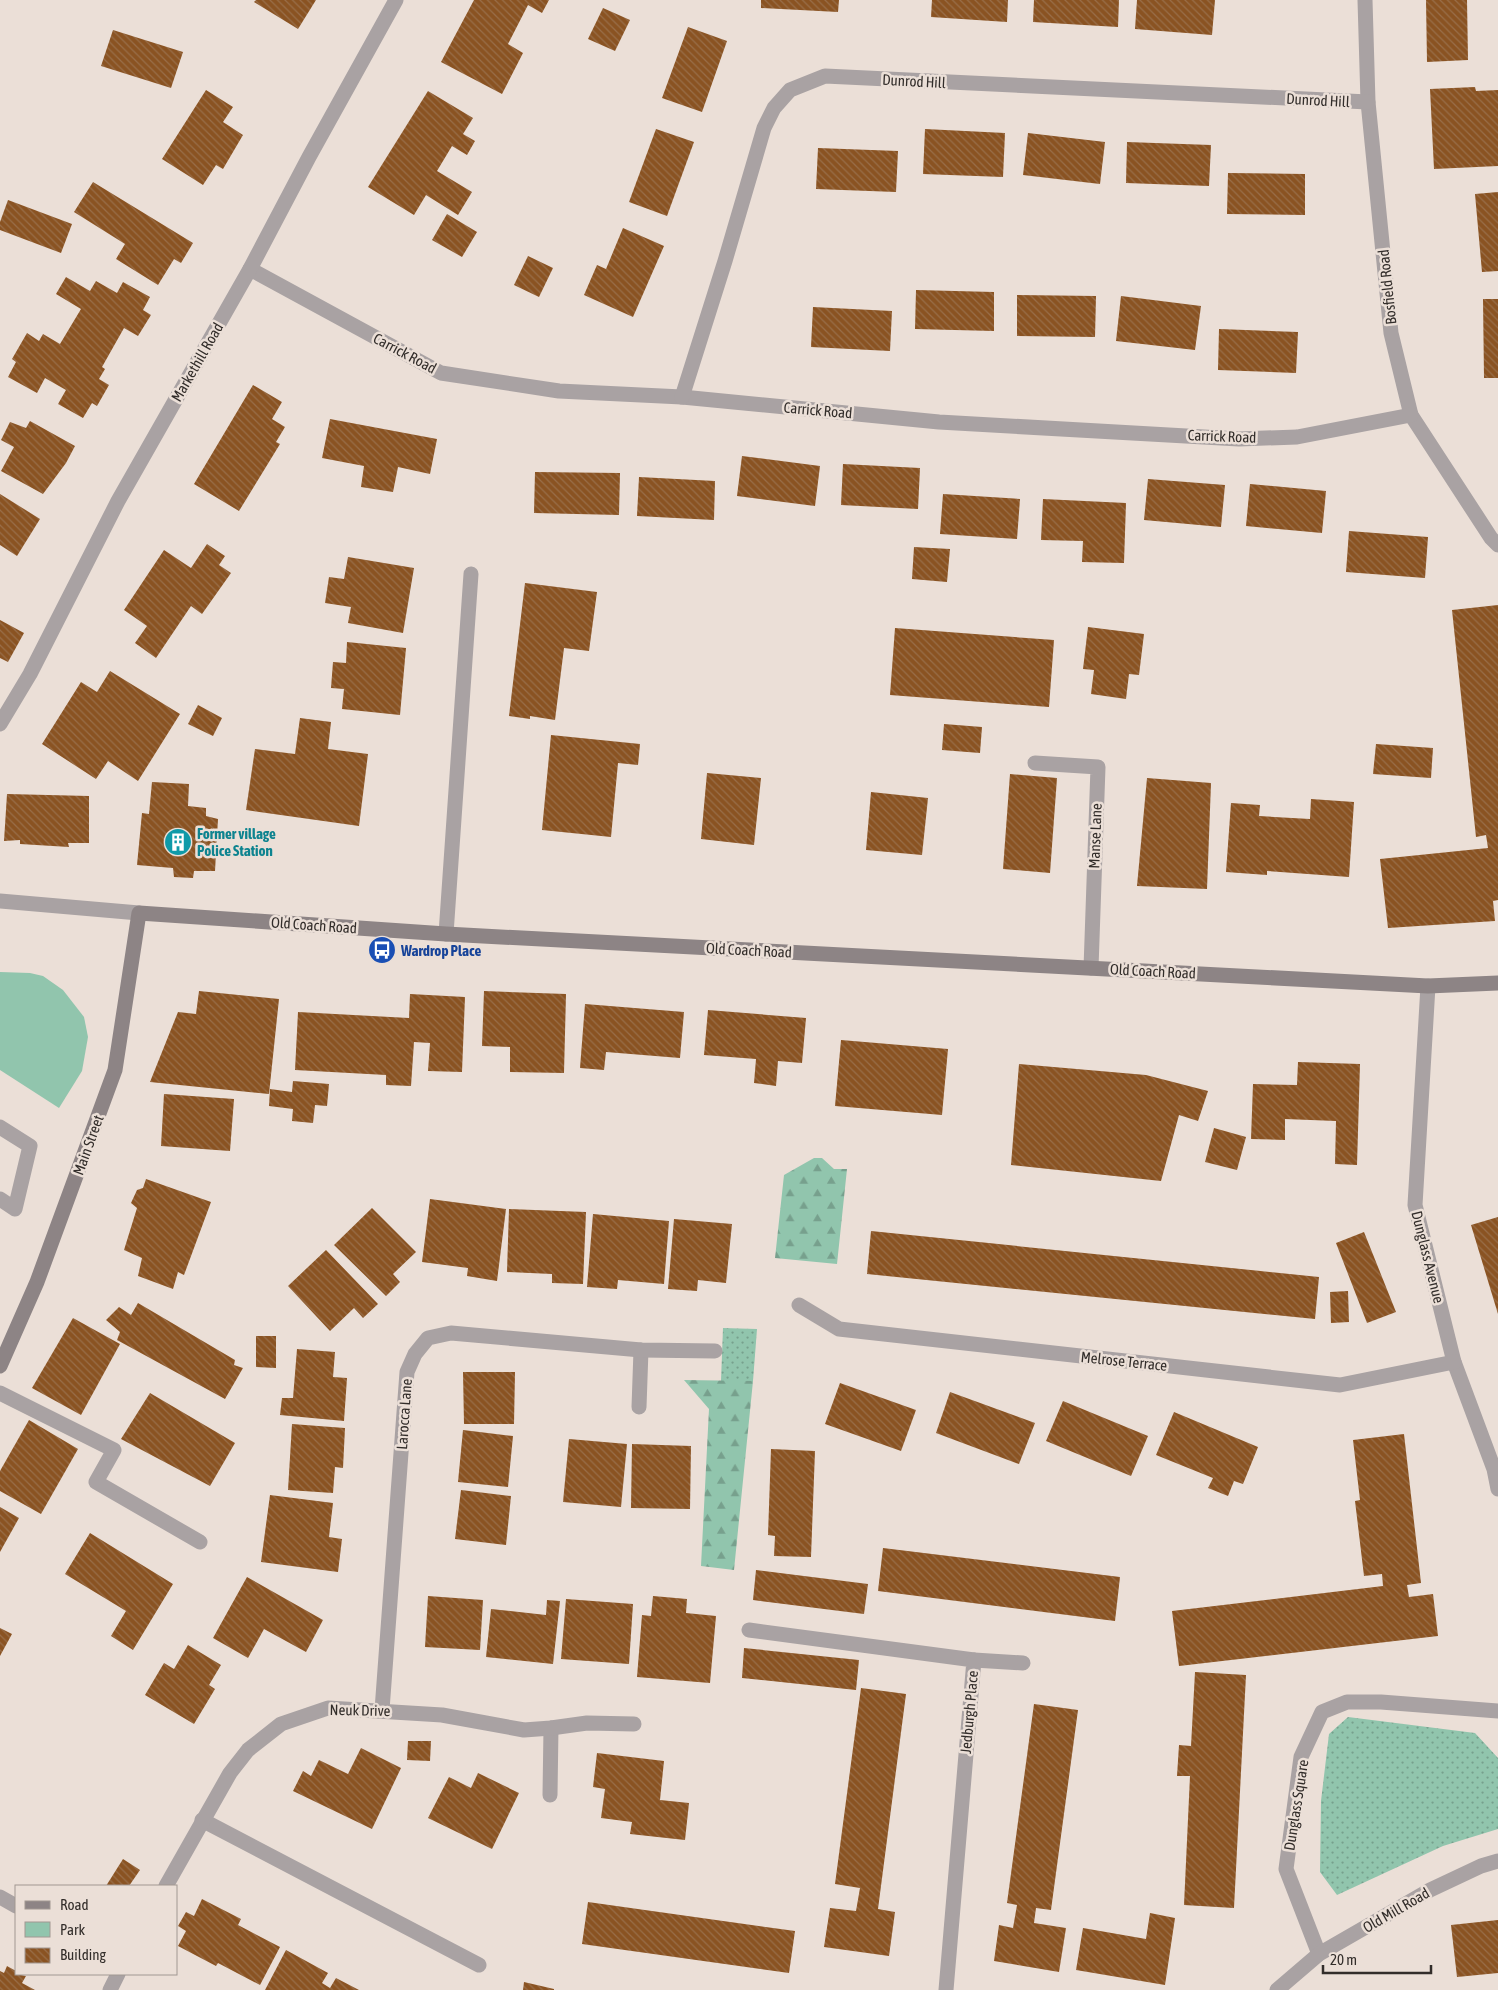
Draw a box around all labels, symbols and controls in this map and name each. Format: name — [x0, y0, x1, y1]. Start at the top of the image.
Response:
street label: Dunrod Hill — [882, 71, 946, 91]
street label: Dunrod Hill — [1286, 90, 1350, 110]
street label: Bosfield Road — [1375, 249, 1399, 325]
street label: Markethill Road — [168, 320, 226, 404]
street label: Carrick Road — [371, 329, 439, 377]
street label: Carrick Road — [783, 399, 853, 421]
street label: Carrick Road — [1187, 426, 1257, 446]
street label: Manse Lane — [1085, 803, 1105, 869]
place label: Former village Police Station — [197, 825, 276, 859]
building icon: Former village Police Station — [163, 827, 193, 857]
street label: Old Coach Road — [270, 914, 358, 936]
bus stop icon: Wardrop Place — [367, 935, 397, 965]
street label: Old Coach Road — [706, 939, 792, 961]
place label: Wardrop Place — [400, 942, 481, 959]
street label: Old Coach Road — [1110, 960, 1196, 982]
street label: Main Street — [69, 1113, 107, 1177]
street label: Dunglass Avenue — [1408, 1209, 1448, 1305]
street label: Melrose Terrace — [1080, 1348, 1168, 1374]
street label: Larocca Lane — [393, 1378, 415, 1450]
street label: Jedburgh Place — [957, 1670, 981, 1754]
street label: Neuk Drive — [330, 1701, 391, 1719]
street label: Dunglass Square — [1280, 1758, 1312, 1852]
street label: Old Mill Road — [1360, 1884, 1432, 1936]
legend — [15, 1885, 178, 1975]
text: Road — [60, 1896, 89, 1913]
text: Park — [60, 1921, 85, 1938]
scale bar — [1323, 1942, 1430, 1974]
text: Building — [60, 1946, 106, 1963]
text: 20 m — [1330, 1951, 1357, 1968]

